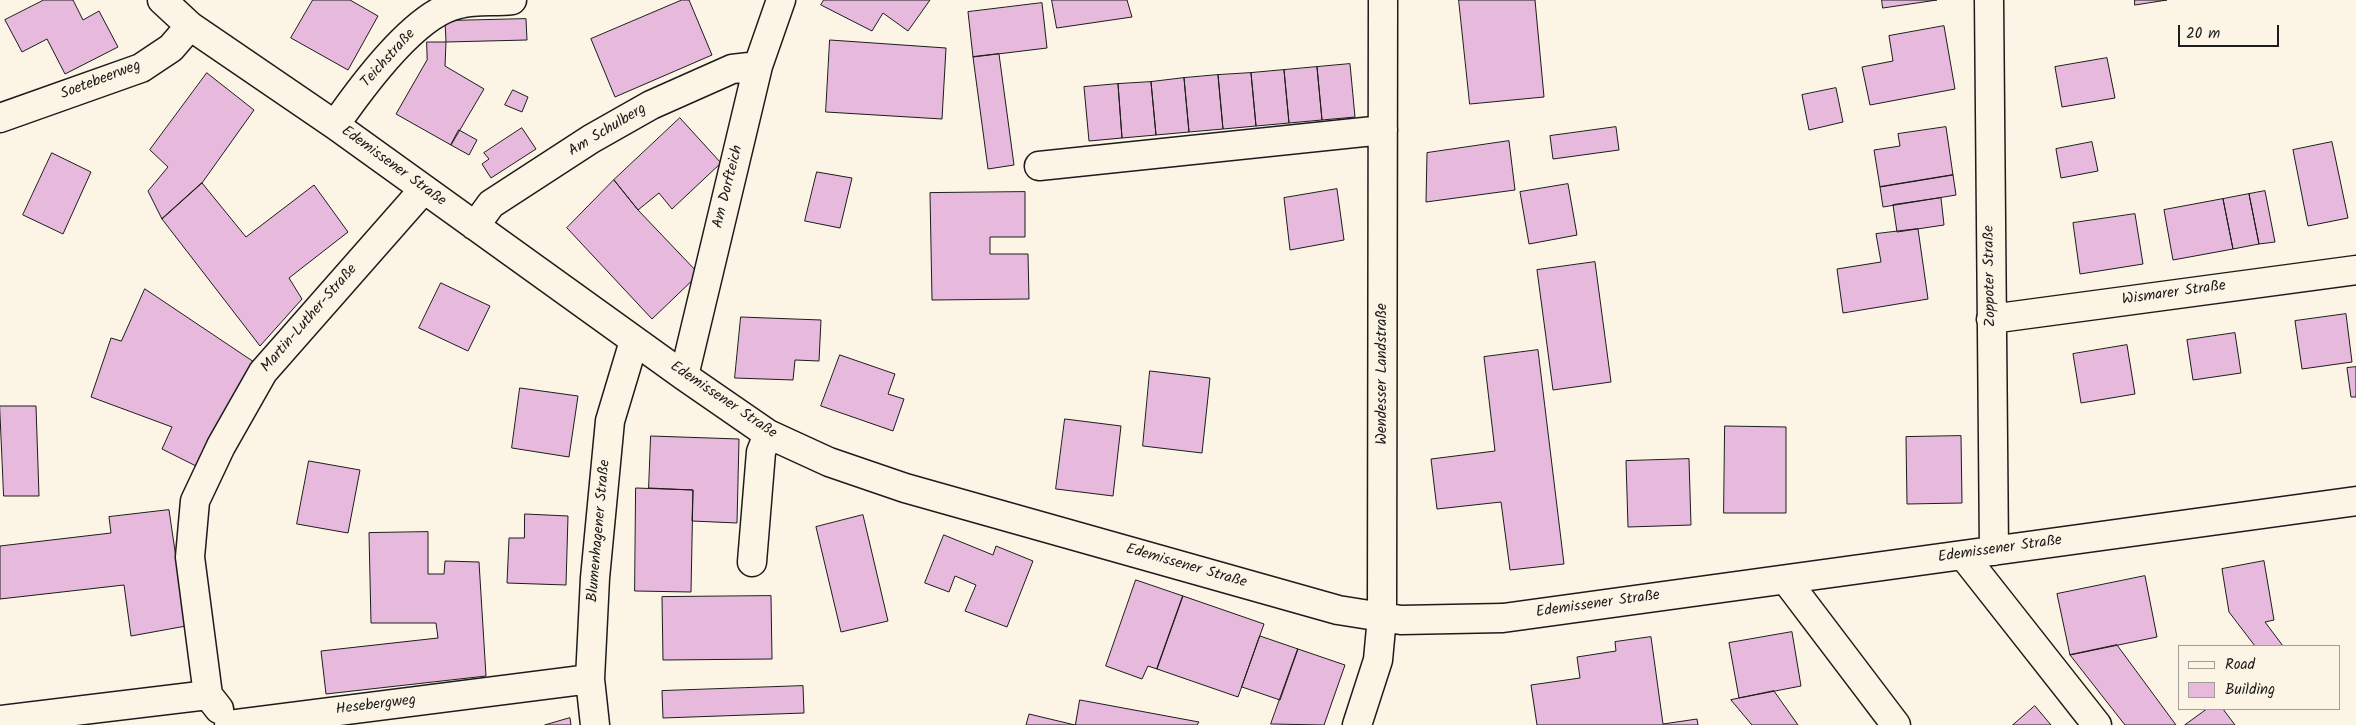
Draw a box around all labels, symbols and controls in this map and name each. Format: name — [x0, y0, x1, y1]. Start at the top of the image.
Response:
scale bar — [2181, 15, 2282, 47]
text: 20 m — [2186, 22, 2220, 46]
street label: Teichstraße — [358, 26, 420, 92]
street label: Soetebeerweg — [58, 57, 144, 105]
street label: Am Schulberg — [566, 101, 650, 161]
street label: Edemissener Straße — [337, 123, 449, 211]
street label: Am Dorfteich — [710, 144, 748, 230]
street label: Zoppoter Straße — [1981, 225, 2001, 327]
street label: Martin-Luther-Straße — [258, 261, 362, 377]
street label: Wismarer Straße — [2121, 278, 2227, 310]
street label: Wendesser Landstraße — [1374, 303, 1392, 445]
street label: Edemissener Straße — [666, 359, 780, 443]
street label: Blumenhagener Straße — [585, 459, 615, 603]
street label: Edemissener Straße — [1937, 532, 2063, 568]
street label: Edemissener Straße — [1123, 541, 1249, 593]
street label: Edemissener Straße — [1535, 587, 1661, 623]
legend — [2178, 645, 2341, 710]
text: Road — [2225, 653, 2255, 677]
text: Building — [2225, 678, 2275, 702]
street label: Hesebergweg — [335, 692, 417, 720]

